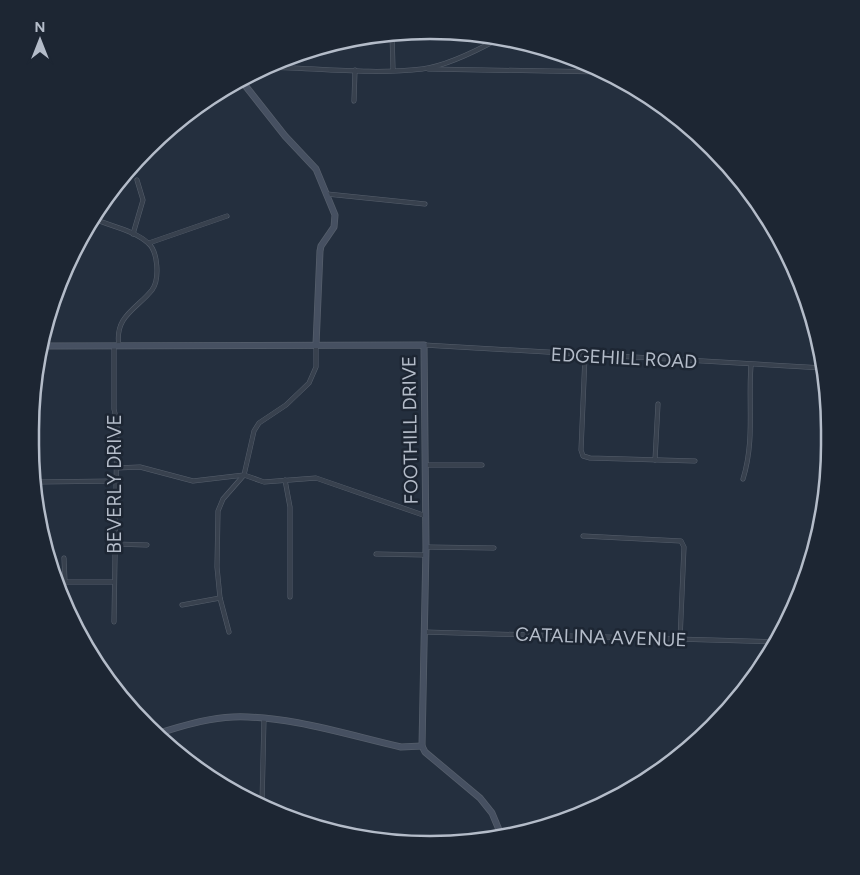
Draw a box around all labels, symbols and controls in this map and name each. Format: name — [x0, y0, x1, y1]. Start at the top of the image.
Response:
north arrow — [15, 15, 65, 65]
text: N — [35, 19, 45, 36]
street label: EDGEHILL ROAD — [550, 343, 698, 373]
street label: FOOTHILL DRIVE — [397, 356, 423, 504]
street label: BEVERLY DRIVE — [103, 414, 126, 554]
street label: CATALINA AVENUE — [515, 623, 687, 651]

